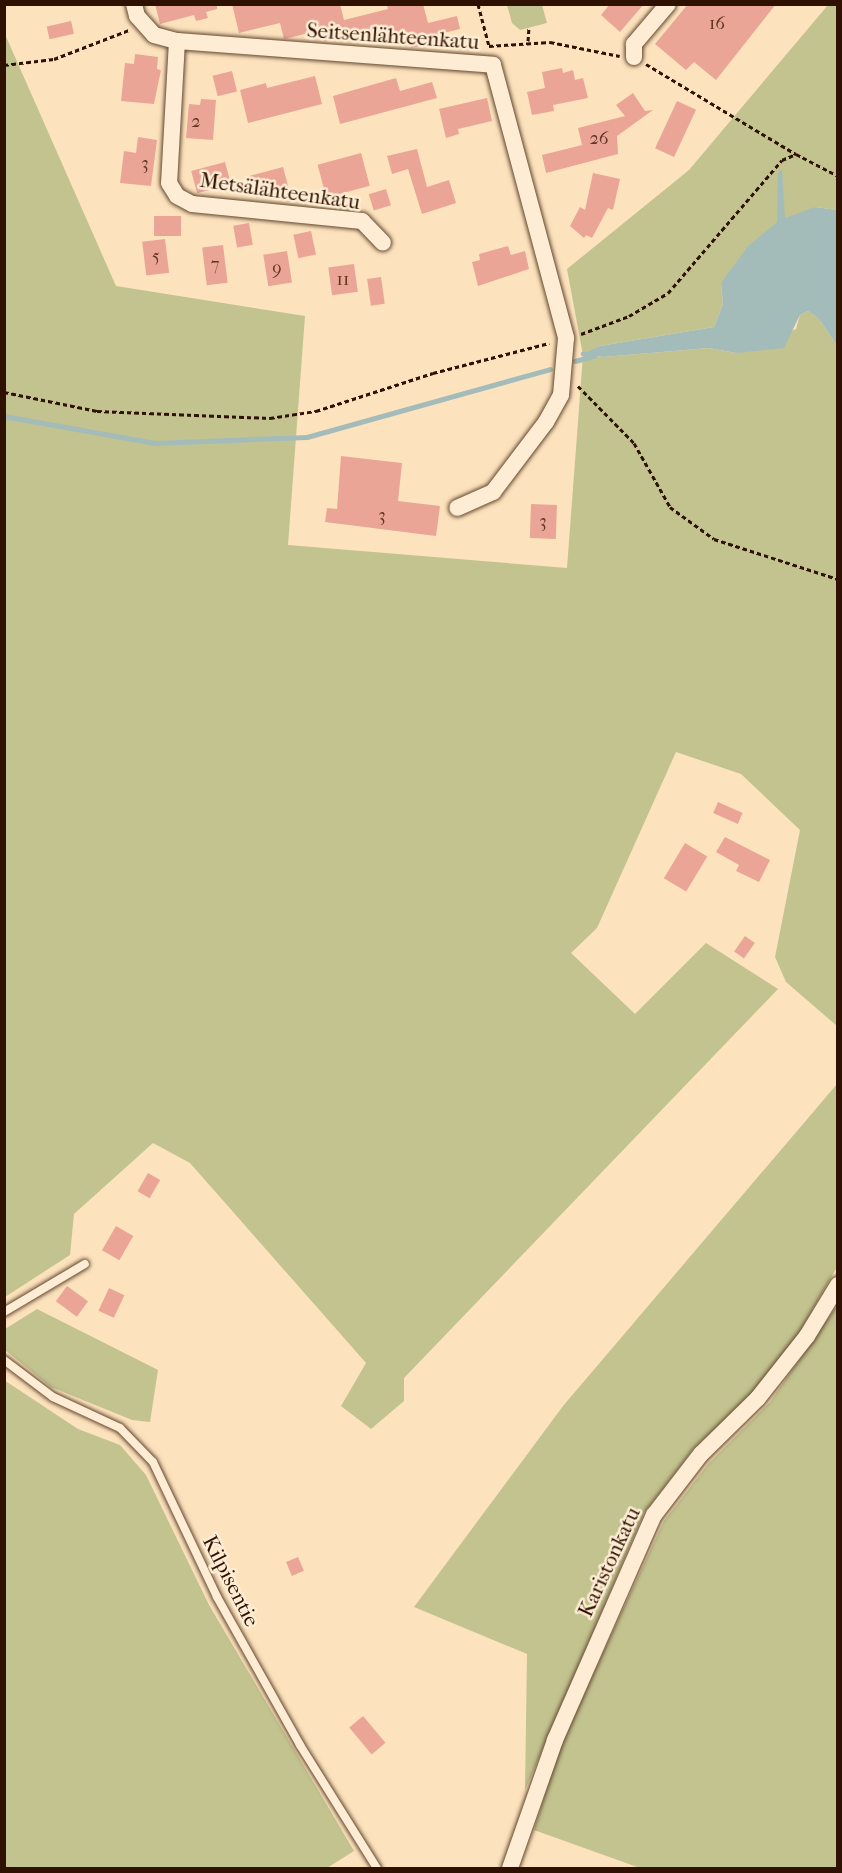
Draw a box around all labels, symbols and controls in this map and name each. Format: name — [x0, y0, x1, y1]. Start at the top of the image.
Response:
house number: 16 — [709, 13, 725, 35]
street label: Seitsenlähteenkatu — [306, 17, 480, 55]
house number: 2 — [191, 111, 201, 133]
house number: 26 — [589, 128, 609, 150]
house number: 3 — [141, 153, 149, 175]
street label: Metsälähteenkatu — [198, 167, 362, 215]
house number: 5 — [152, 246, 160, 268]
house number: 7 — [211, 254, 219, 276]
house number: 9 — [272, 258, 282, 280]
house number: 11 — [337, 269, 349, 291]
house number: 3 — [378, 505, 386, 527]
house number: 3 — [539, 511, 547, 533]
street label: Karistonkatu — [573, 1503, 645, 1621]
street label: Kilpisentie — [197, 1531, 265, 1631]

